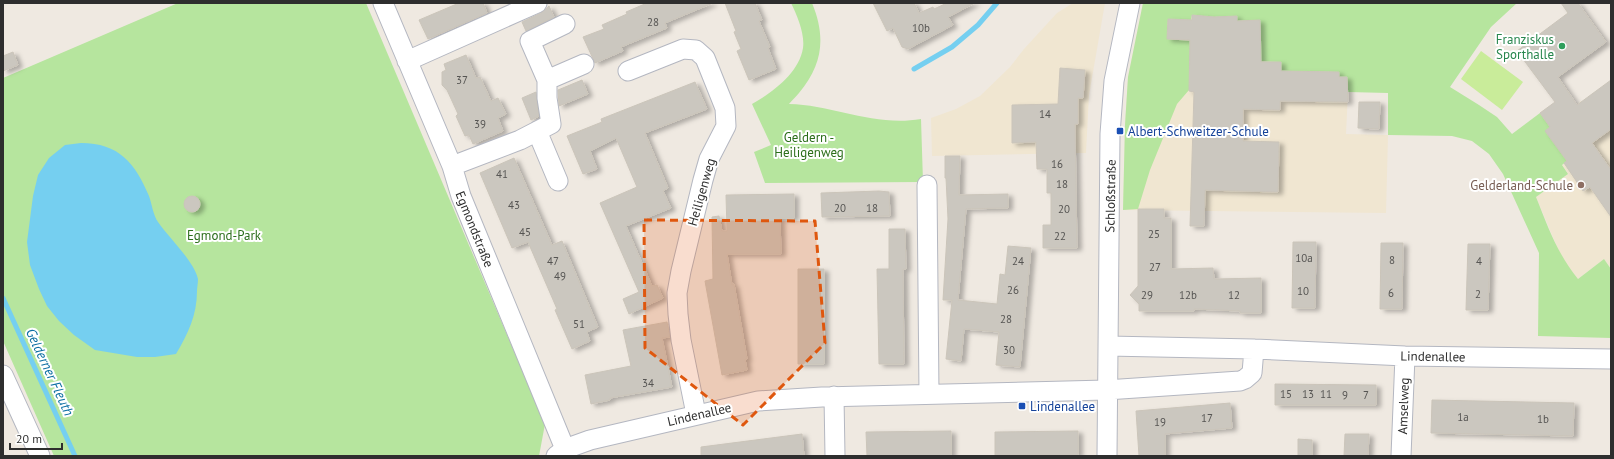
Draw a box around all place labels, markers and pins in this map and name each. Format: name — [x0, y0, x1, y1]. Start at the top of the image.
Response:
place label: Franziskus Sporthalle — [1496, 31, 1554, 63]
marker: Franziskus Sporthalle — [1557, 41, 1567, 51]
place label: Albert-Schweitzer-Schule — [1128, 123, 1269, 140]
marker: Albert-Schweitzer-Schule — [1115, 126, 1125, 136]
place label: Gelderland-Schule — [1470, 177, 1573, 194]
marker: Gelderland-Schule — [1576, 180, 1586, 190]
place label: Lindenallee — [1030, 398, 1095, 415]
marker: Lindenallee — [1017, 401, 1027, 411]

